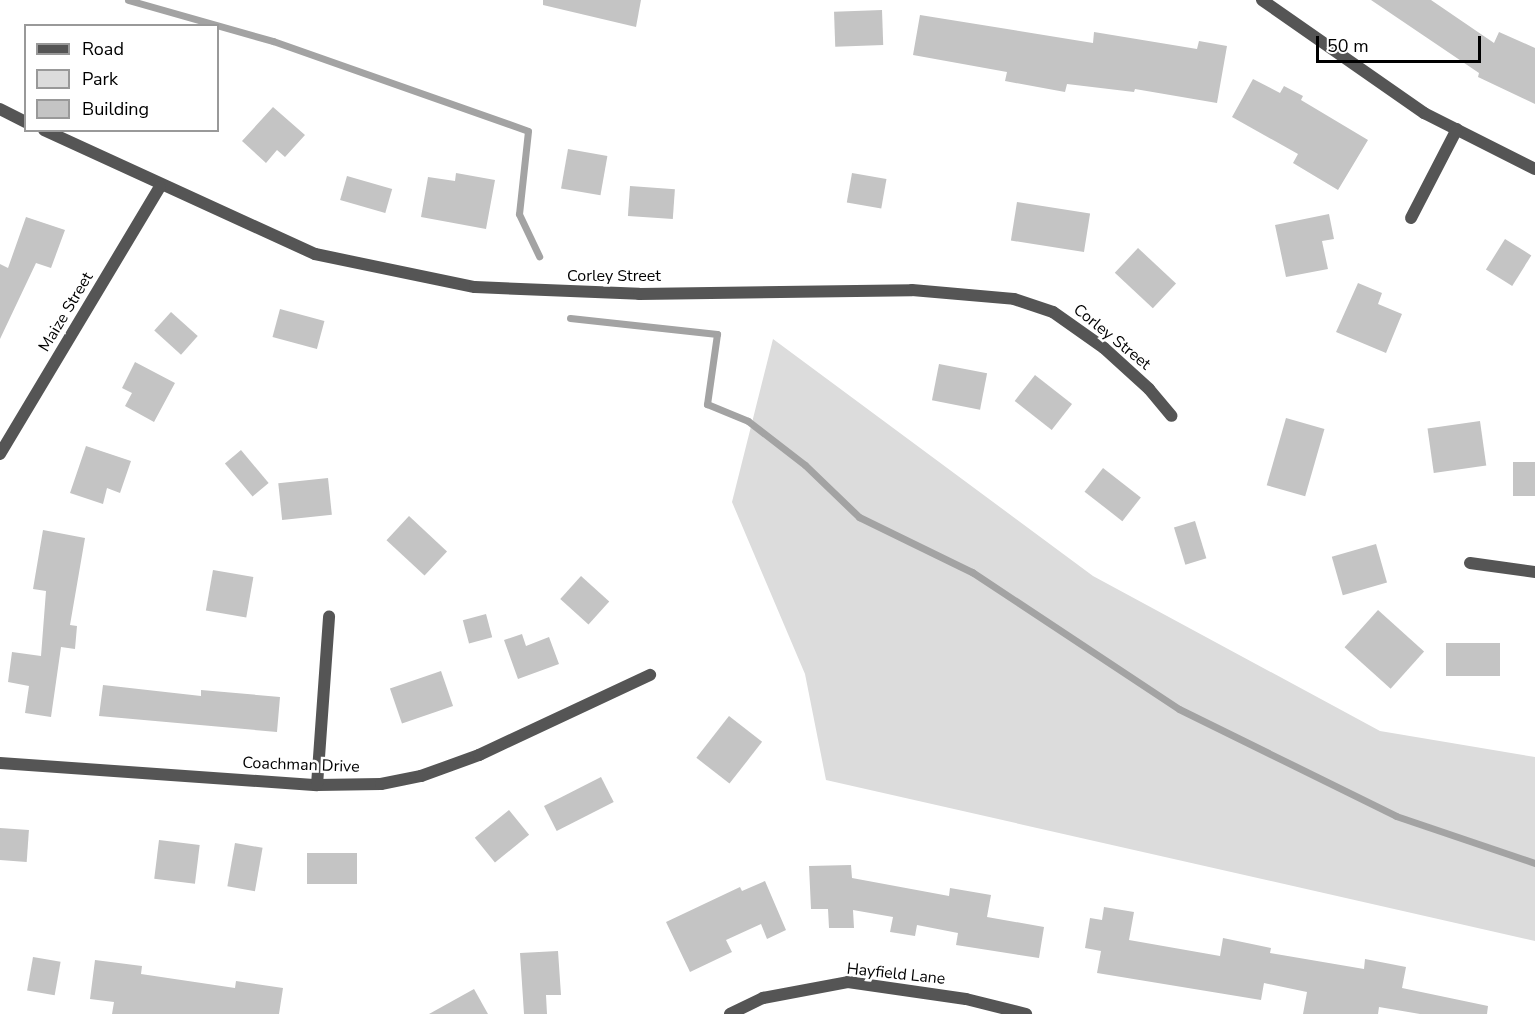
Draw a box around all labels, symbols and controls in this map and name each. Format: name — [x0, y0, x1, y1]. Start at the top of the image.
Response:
legend — [24, 24, 219, 132]
scale bar — [1319, 24, 1484, 62]
text: 50 m — [1327, 34, 1369, 58]
text: Road — [82, 37, 124, 61]
text: Park — [82, 67, 118, 91]
text: Building — [82, 97, 149, 121]
street label: Corley Street — [567, 266, 661, 286]
street label: Maize Street — [35, 269, 97, 355]
street label: Corley Street — [1069, 300, 1155, 374]
street label: Coachman Drive — [242, 753, 360, 777]
street label: Hayfield Lane — [846, 959, 946, 989]

